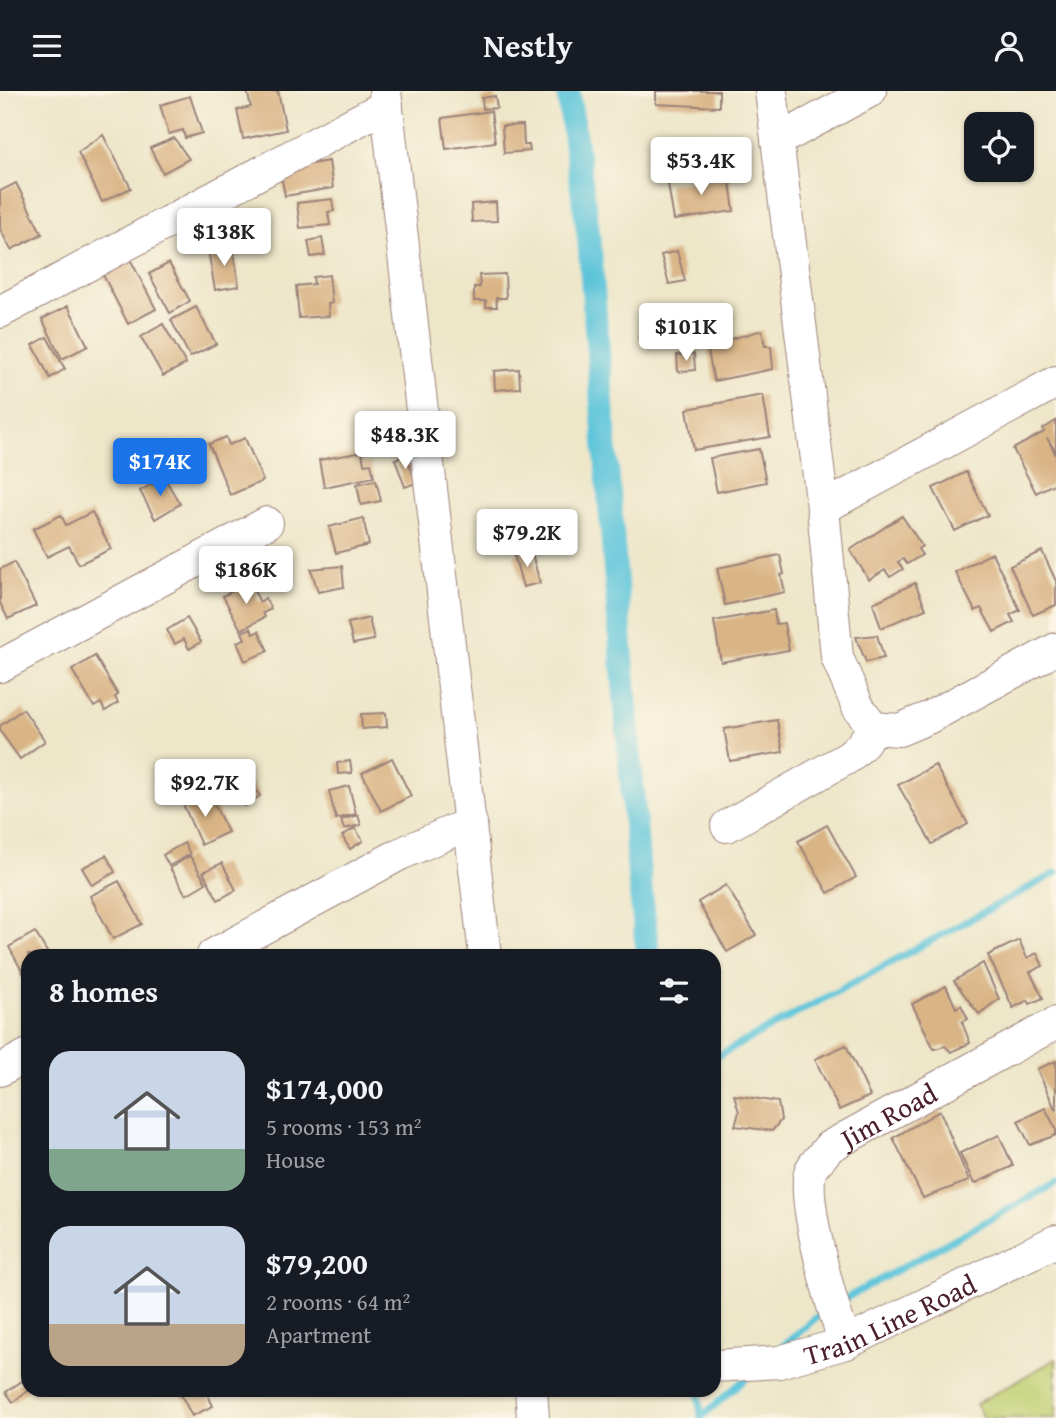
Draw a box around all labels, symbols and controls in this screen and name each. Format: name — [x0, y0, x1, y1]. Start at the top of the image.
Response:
text: Nestly — [483, 22, 573, 69]
icon: menu — [28, 27, 66, 65]
icon: person — [990, 27, 1028, 65]
map controls — [964, 112, 1034, 182]
button: locate — [964, 112, 1034, 182]
pin: $53.4K — [644, 137, 758, 197]
text: $53.4K — [667, 143, 735, 176]
pin: $138K — [175, 209, 273, 268]
text: $138K — [193, 214, 255, 247]
pin: $101K — [637, 303, 735, 363]
text: $101K — [655, 309, 717, 342]
pin: $48.3K — [348, 411, 462, 471]
text: $48.3K — [371, 417, 439, 450]
pin: $174K — [111, 439, 209, 498]
text: $174K — [129, 444, 191, 477]
pin: $79.2K — [470, 510, 584, 569]
text: $79.2K — [493, 515, 561, 548]
pin: $186K — [197, 547, 295, 606]
text: $186K — [215, 552, 277, 585]
pin: $92.7K — [148, 759, 262, 819]
text: $92.7K — [171, 765, 239, 798]
text: 8 homes — [49, 969, 158, 1013]
icon: filters — [655, 972, 693, 1010]
text: $174,000 — [266, 1066, 383, 1110]
street label: Jim Road — [830, 1072, 944, 1159]
icon: home — [105, 1079, 189, 1163]
text: 5 rooms · 153 m² — [266, 1110, 421, 1143]
text: House — [266, 1143, 325, 1176]
text: $79,200 — [266, 1241, 368, 1285]
icon: home — [105, 1254, 189, 1338]
street label: Train Line Road — [799, 1263, 983, 1375]
text: 2 rooms · 64 m² — [266, 1285, 410, 1318]
text: Apartment — [266, 1318, 371, 1351]

